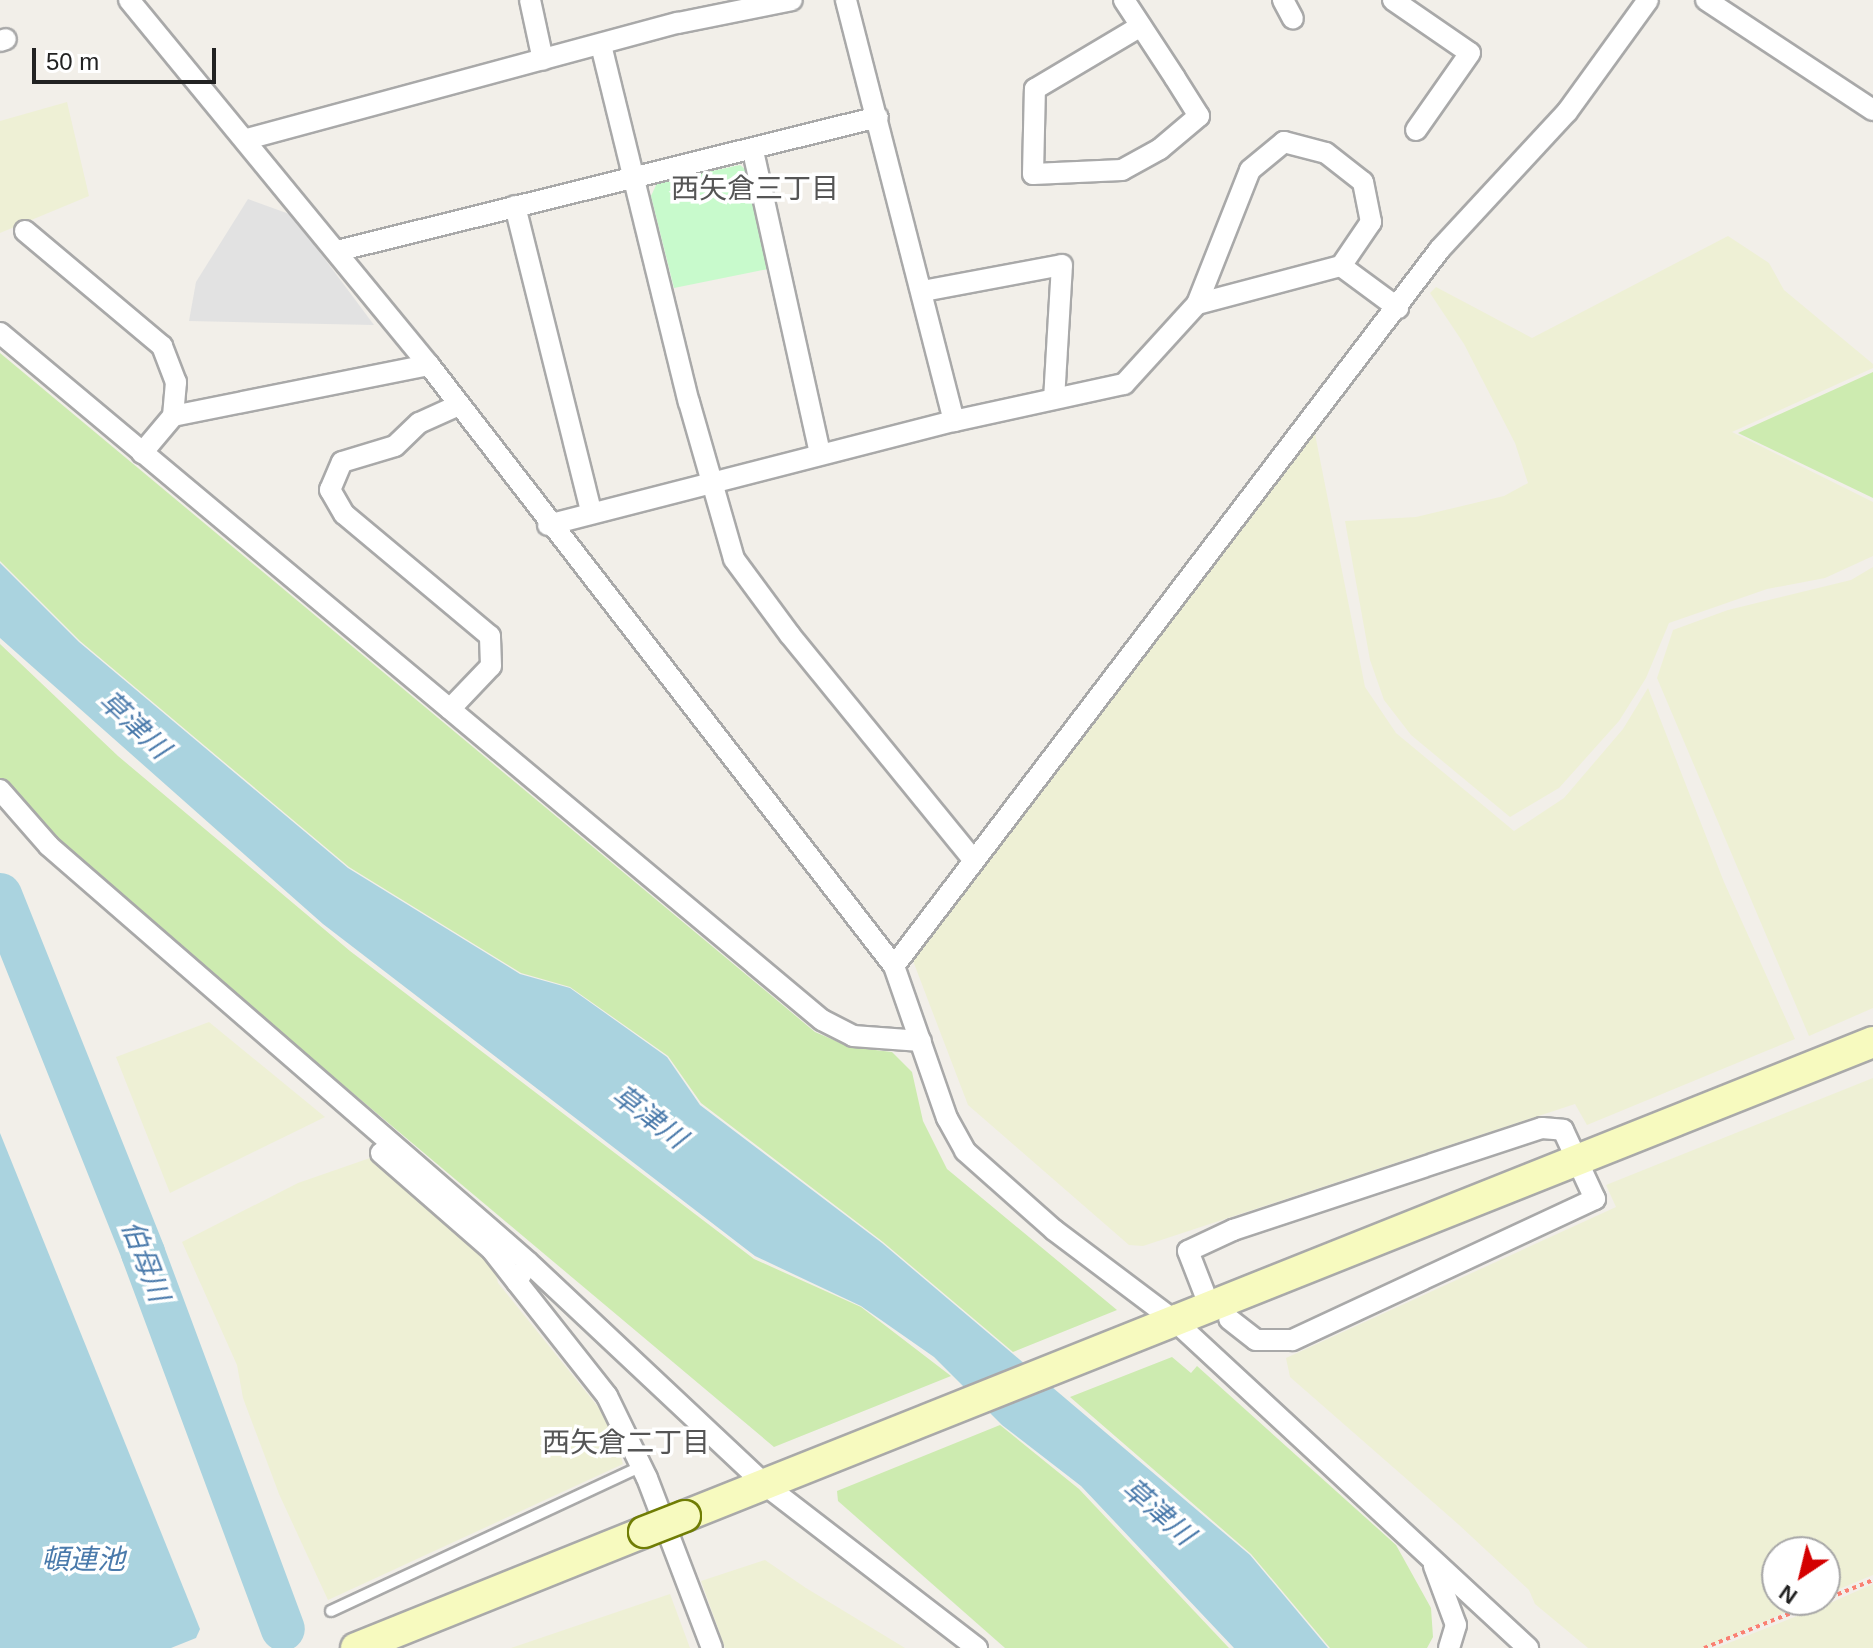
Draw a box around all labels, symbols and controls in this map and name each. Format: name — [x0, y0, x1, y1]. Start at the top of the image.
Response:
scale bar — [36, 32, 220, 82]
text: 50 m — [46, 48, 99, 75]
district label: 西矢倉三丁目 — [671, 172, 839, 206]
water label: 草津川 — [92, 684, 176, 766]
water label: 草津川 — [605, 1078, 693, 1156]
water label: 伯母川 — [114, 1216, 176, 1306]
district label: 西矢倉二丁目 — [542, 1426, 710, 1460]
water label: 草津川 — [1115, 1472, 1201, 1552]
north arrow — [1761, 1536, 1841, 1616]
water label: 頓連池 — [41, 1543, 125, 1577]
text: N — [1774, 1580, 1802, 1609]

